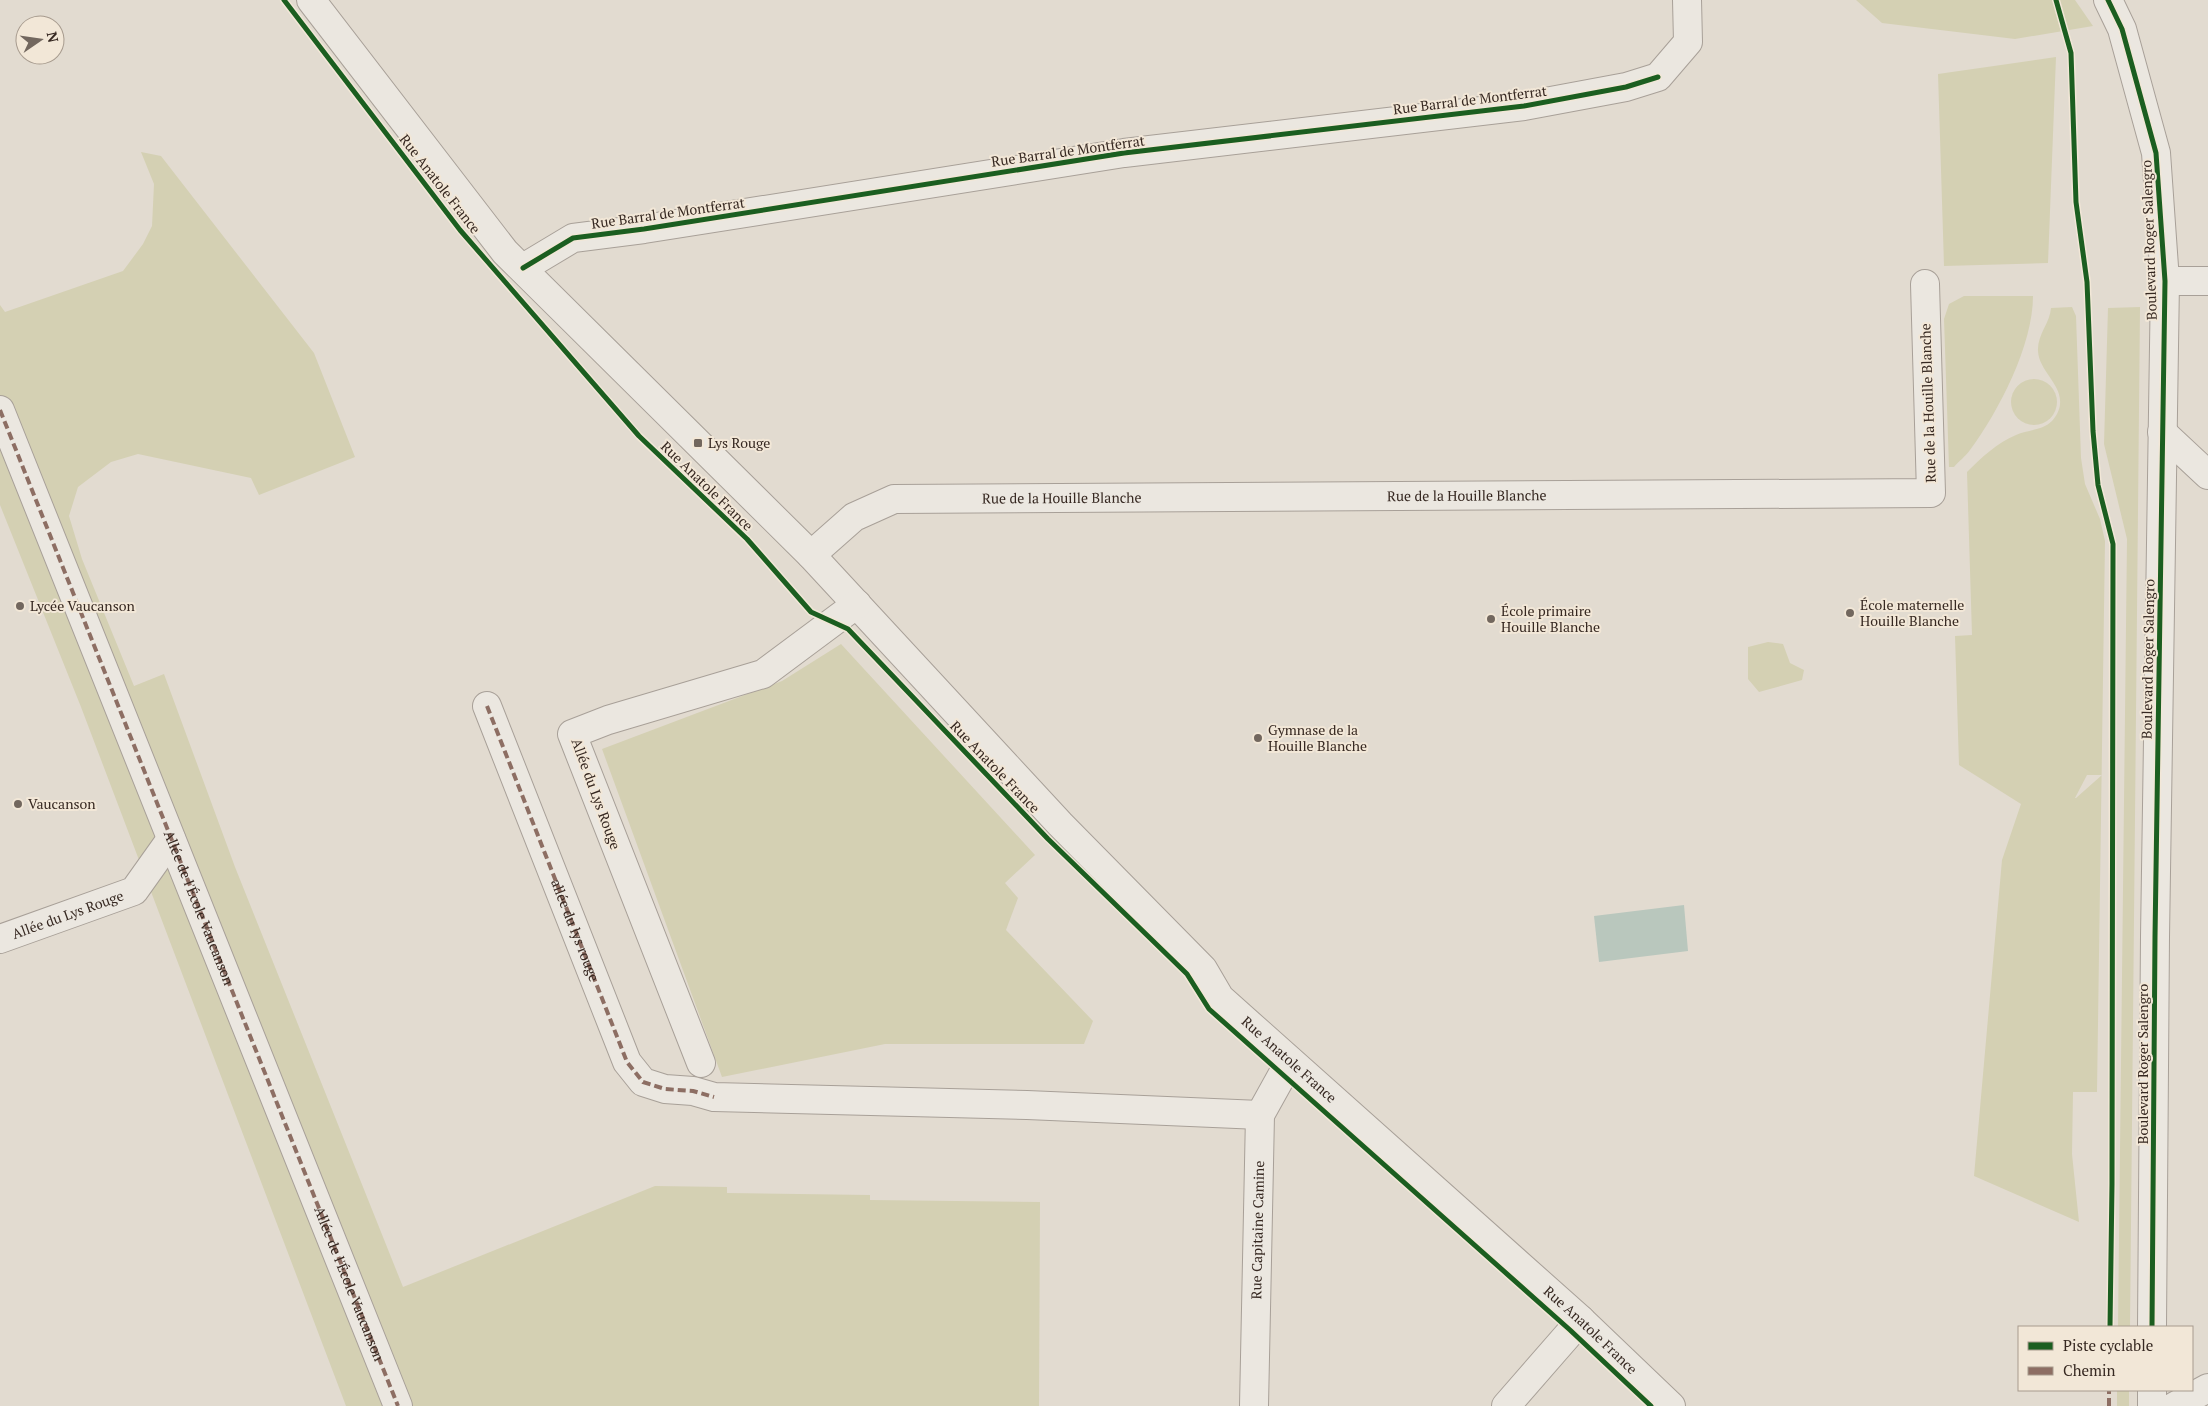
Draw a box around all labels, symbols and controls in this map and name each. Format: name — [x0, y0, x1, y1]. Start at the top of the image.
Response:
north arrow — [15, 15, 65, 65]
text: N — [43, 30, 64, 45]
street label: Rue Barral de Montferrat — [1392, 81, 1549, 118]
street label: Rue Anatole France — [396, 130, 485, 237]
street label: Rue Barral de Montferrat — [990, 130, 1147, 171]
street label: Boulevard Roger Salengro — [2136, 159, 2161, 320]
street label: Rue Barral de Montferrat — [590, 192, 747, 233]
street label: Rue de la Houille Blanche — [1915, 323, 1940, 483]
place label: Lys Rouge — [708, 433, 770, 452]
street label: Rue Anatole France — [657, 437, 758, 535]
marker: Lys Rouge — [692, 437, 704, 449]
street label: Rue de la Houille Blanche — [1387, 485, 1547, 505]
street label: Rue de la Houille Blanche — [982, 488, 1142, 507]
street label: Boulevard Roger Salengro — [2137, 578, 2158, 739]
place label: École maternelle Houille Blanche — [1860, 595, 1964, 630]
place label: Lycée Vaucanson — [30, 596, 135, 615]
marker: Lycée Vaucanson — [14, 600, 26, 612]
place label: École primaire Houille Blanche — [1501, 601, 1600, 636]
marker: École maternelle Houille Blanche — [1844, 607, 1856, 619]
marker: École primaire Houille Blanche — [1485, 613, 1497, 625]
street label: Rue Anatole France — [946, 716, 1044, 817]
place label: Gymnase de la Houille Blanche — [1268, 720, 1367, 755]
marker: Gymnase de la Houille Blanche — [1252, 732, 1264, 744]
street label: Allée du Lys Rouge — [568, 736, 625, 852]
place label: Vaucanson — [28, 794, 96, 813]
marker: Vaucanson — [12, 798, 24, 810]
street label: Allée de l'École Vaucanson — [160, 827, 239, 988]
street label: allée du lys rouge — [547, 876, 604, 984]
street label: Allée du Lys Rouge — [9, 886, 126, 943]
street label: Boulevard Roger Salengro — [2133, 984, 2152, 1144]
street label: Rue Anatole France — [1238, 1012, 1341, 1107]
street label: Rue Capitaine Camine — [1246, 1160, 1268, 1300]
street label: Allée de l'École Vaucanson — [310, 1203, 389, 1364]
street label: Rue Anatole France — [1540, 1281, 1642, 1378]
legend — [2018, 1326, 2193, 1391]
text: Piste cyclable — [2063, 1335, 2153, 1355]
text: Chemin — [2063, 1360, 2115, 1380]

